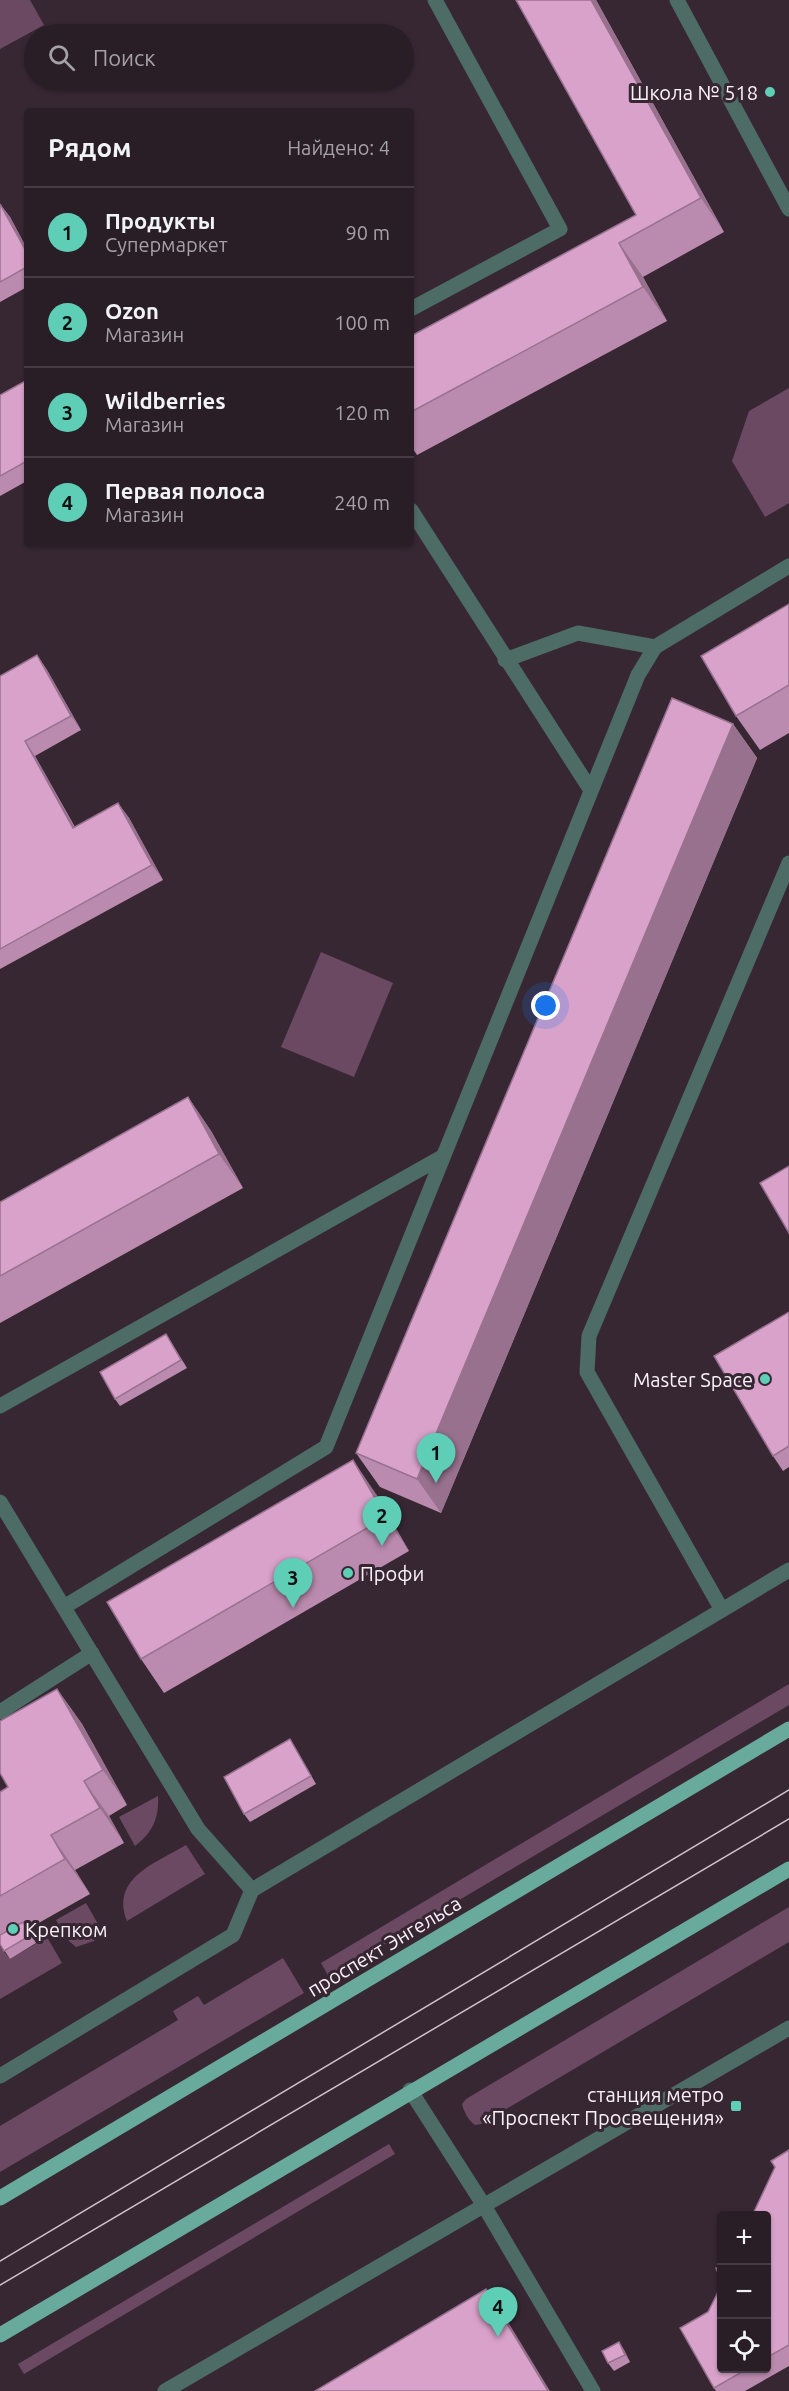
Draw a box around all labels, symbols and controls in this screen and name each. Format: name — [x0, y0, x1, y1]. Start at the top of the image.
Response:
search box — [24, 24, 414, 90]
icon: search — [45, 41, 78, 74]
text: Поиск — [93, 45, 156, 70]
place label: Школа № 518 — [630, 81, 758, 104]
marker: Школа № 518 — [763, 85, 777, 99]
text: Рядом — [48, 133, 132, 162]
text: Найдено: 4 — [287, 136, 390, 159]
text: Продукты — [105, 208, 215, 233]
text: 1 — [62, 221, 73, 244]
text: 90 m — [346, 221, 390, 244]
text: Супермаркет — [105, 233, 228, 256]
text: Ozon — [105, 298, 159, 323]
text: 2 — [62, 311, 73, 334]
text: 100 m — [334, 311, 390, 334]
text: Магазин — [105, 323, 184, 346]
text: Wildberries — [105, 388, 226, 413]
text: 3 — [62, 401, 73, 424]
text: 120 m — [334, 401, 390, 424]
text: Магазин — [105, 413, 184, 436]
text: Первая полоса — [105, 478, 265, 503]
text: 4 — [62, 491, 73, 514]
text: 240 m — [334, 491, 390, 514]
text: Магазин — [105, 503, 184, 526]
your location — [531, 991, 560, 1020]
place label: Master Space — [633, 1368, 753, 1391]
marker: Master Space — [758, 1372, 772, 1386]
pin: 1 — [416, 1434, 456, 1483]
pin: 2 — [362, 1496, 401, 1546]
pin: 3 — [274, 1558, 312, 1608]
place label: Профи — [360, 1562, 424, 1585]
marker: Профи — [341, 1566, 355, 1580]
street label: проспект Энгельса — [303, 1891, 465, 2001]
place label: Крепком — [25, 1918, 108, 1941]
marker: Крепком — [6, 1922, 20, 1936]
place label: станция метро «Проспект Просвещения» — [482, 2083, 724, 2129]
marker: станция метро «Проспект Просвещения» — [729, 2099, 743, 2113]
map controls — [717, 2211, 771, 2373]
button: + — [717, 2211, 771, 2265]
button: − — [717, 2265, 771, 2319]
pin: 4 — [478, 2288, 518, 2337]
button: locate — [717, 2319, 771, 2373]

